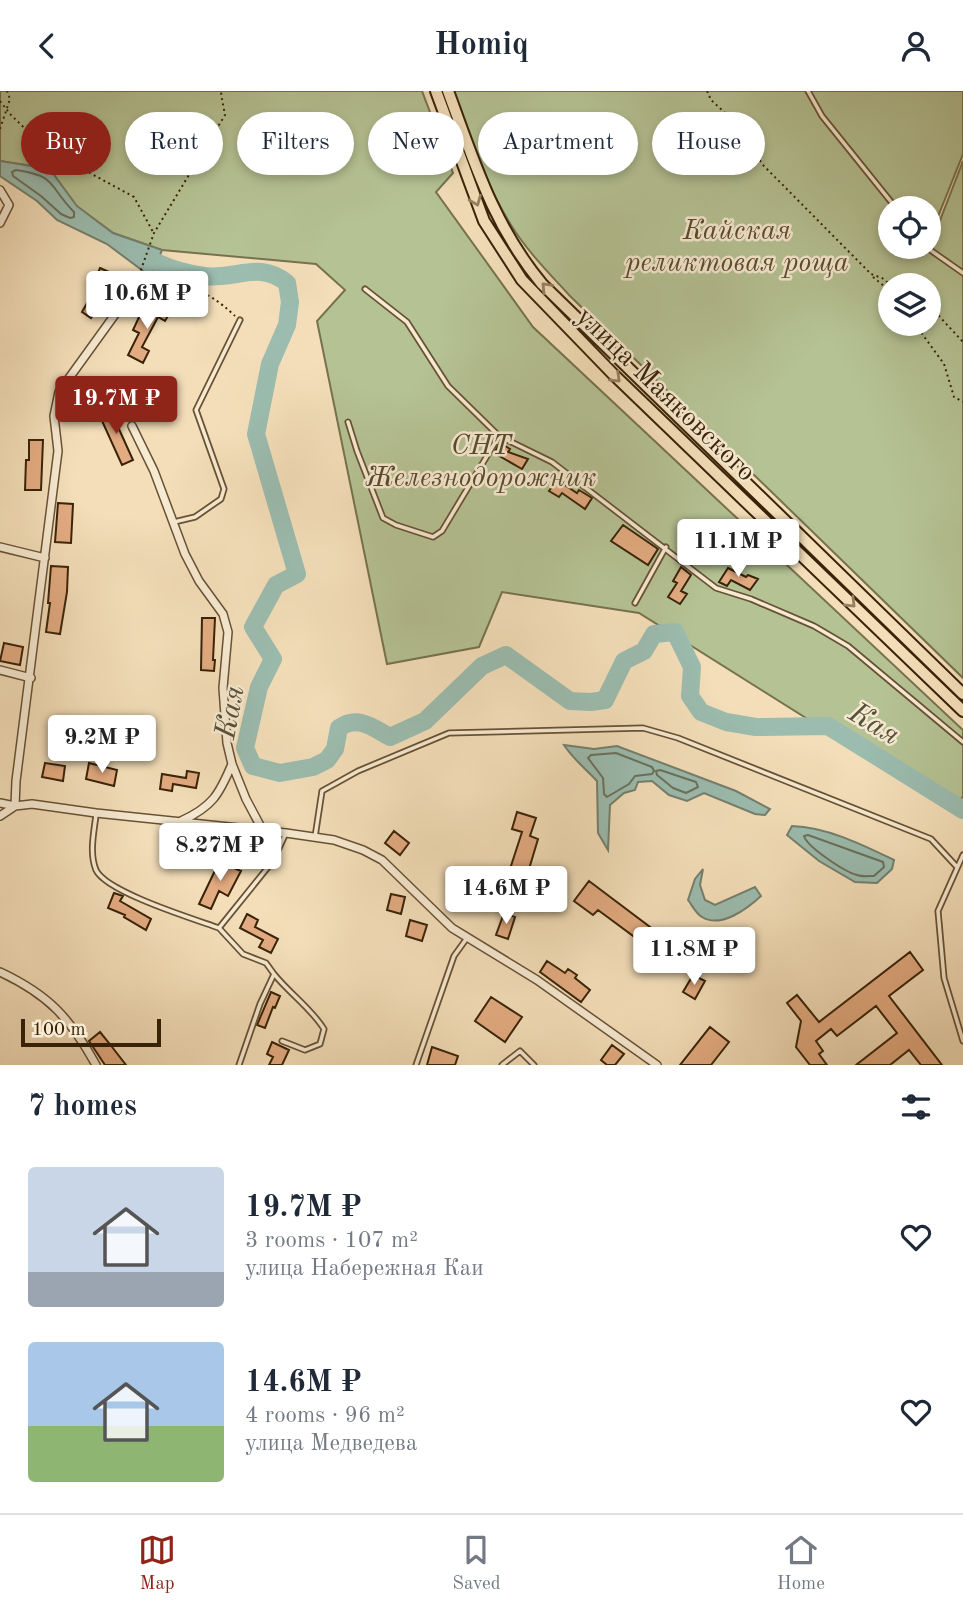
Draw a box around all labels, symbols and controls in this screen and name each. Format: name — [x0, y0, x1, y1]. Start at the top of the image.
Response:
icon: back — [28, 27, 66, 65]
icon: person — [897, 27, 935, 65]
text: Homiq — [434, 30, 529, 62]
chip: Buy — [21, 112, 111, 175]
chip: Rent — [125, 112, 223, 175]
chip: Filters — [237, 112, 354, 175]
chip: New — [368, 112, 464, 175]
chip: Apartment — [478, 112, 638, 175]
chip: House — [652, 112, 765, 175]
one-way arrow — [467, 195, 481, 207]
map controls — [878, 196, 941, 336]
button: locate — [878, 196, 941, 259]
park label: Кайская реликтовая роща — [622, 218, 849, 278]
pin: 10.6M ₽ — [82, 271, 212, 331]
button: layers — [878, 273, 941, 336]
text: 10.6M ₽ — [102, 282, 192, 305]
one-way arrow — [541, 282, 554, 295]
street label: улица Маяковского — [570, 303, 760, 488]
one-way arrow — [608, 369, 621, 382]
pin: 19.7M ₽ — [51, 377, 181, 436]
text: 19.7M ₽ — [71, 387, 161, 410]
park label: СНТ Железнодорожник — [365, 433, 597, 493]
pin: 11.1M ₽ — [673, 519, 803, 579]
text: 11.1M ₽ — [693, 530, 783, 553]
one-way arrow — [843, 595, 856, 608]
water label: Кая — [211, 683, 251, 742]
water label: Кая — [842, 698, 905, 751]
pin: 9.2M ₽ — [45, 715, 159, 775]
text: 9.2M ₽ — [64, 726, 140, 749]
pin: 8.27M ₽ — [155, 823, 285, 883]
text: 8.27M ₽ — [175, 834, 265, 857]
pin: 14.6M ₽ — [441, 867, 571, 926]
text: 14.6M ₽ — [461, 877, 551, 900]
pin: 11.8M ₽ — [629, 927, 759, 987]
text: 11.8M ₽ — [649, 938, 739, 961]
scale bar — [21, 1016, 161, 1048]
text: 100 m — [32, 1021, 85, 1040]
icon: filters — [897, 1088, 935, 1126]
text: 7 homes — [28, 1092, 137, 1122]
text: 19.7M ₽ — [245, 1193, 362, 1223]
icon: home — [84, 1195, 168, 1279]
icon: heart — [897, 1218, 935, 1256]
text: 3 rooms · 107 m² — [245, 1229, 418, 1252]
text: улица Набережная Каи — [245, 1257, 484, 1280]
text: 14.6M ₽ — [245, 1368, 362, 1398]
icon: home — [84, 1370, 168, 1454]
icon: heart — [897, 1393, 935, 1431]
text: 4 rooms · 96 m² — [245, 1404, 405, 1427]
text: улица Медведева — [245, 1432, 417, 1455]
tab: Map — [138, 1531, 176, 1596]
tab: Saved — [452, 1531, 501, 1596]
tab: Home — [777, 1531, 825, 1596]

